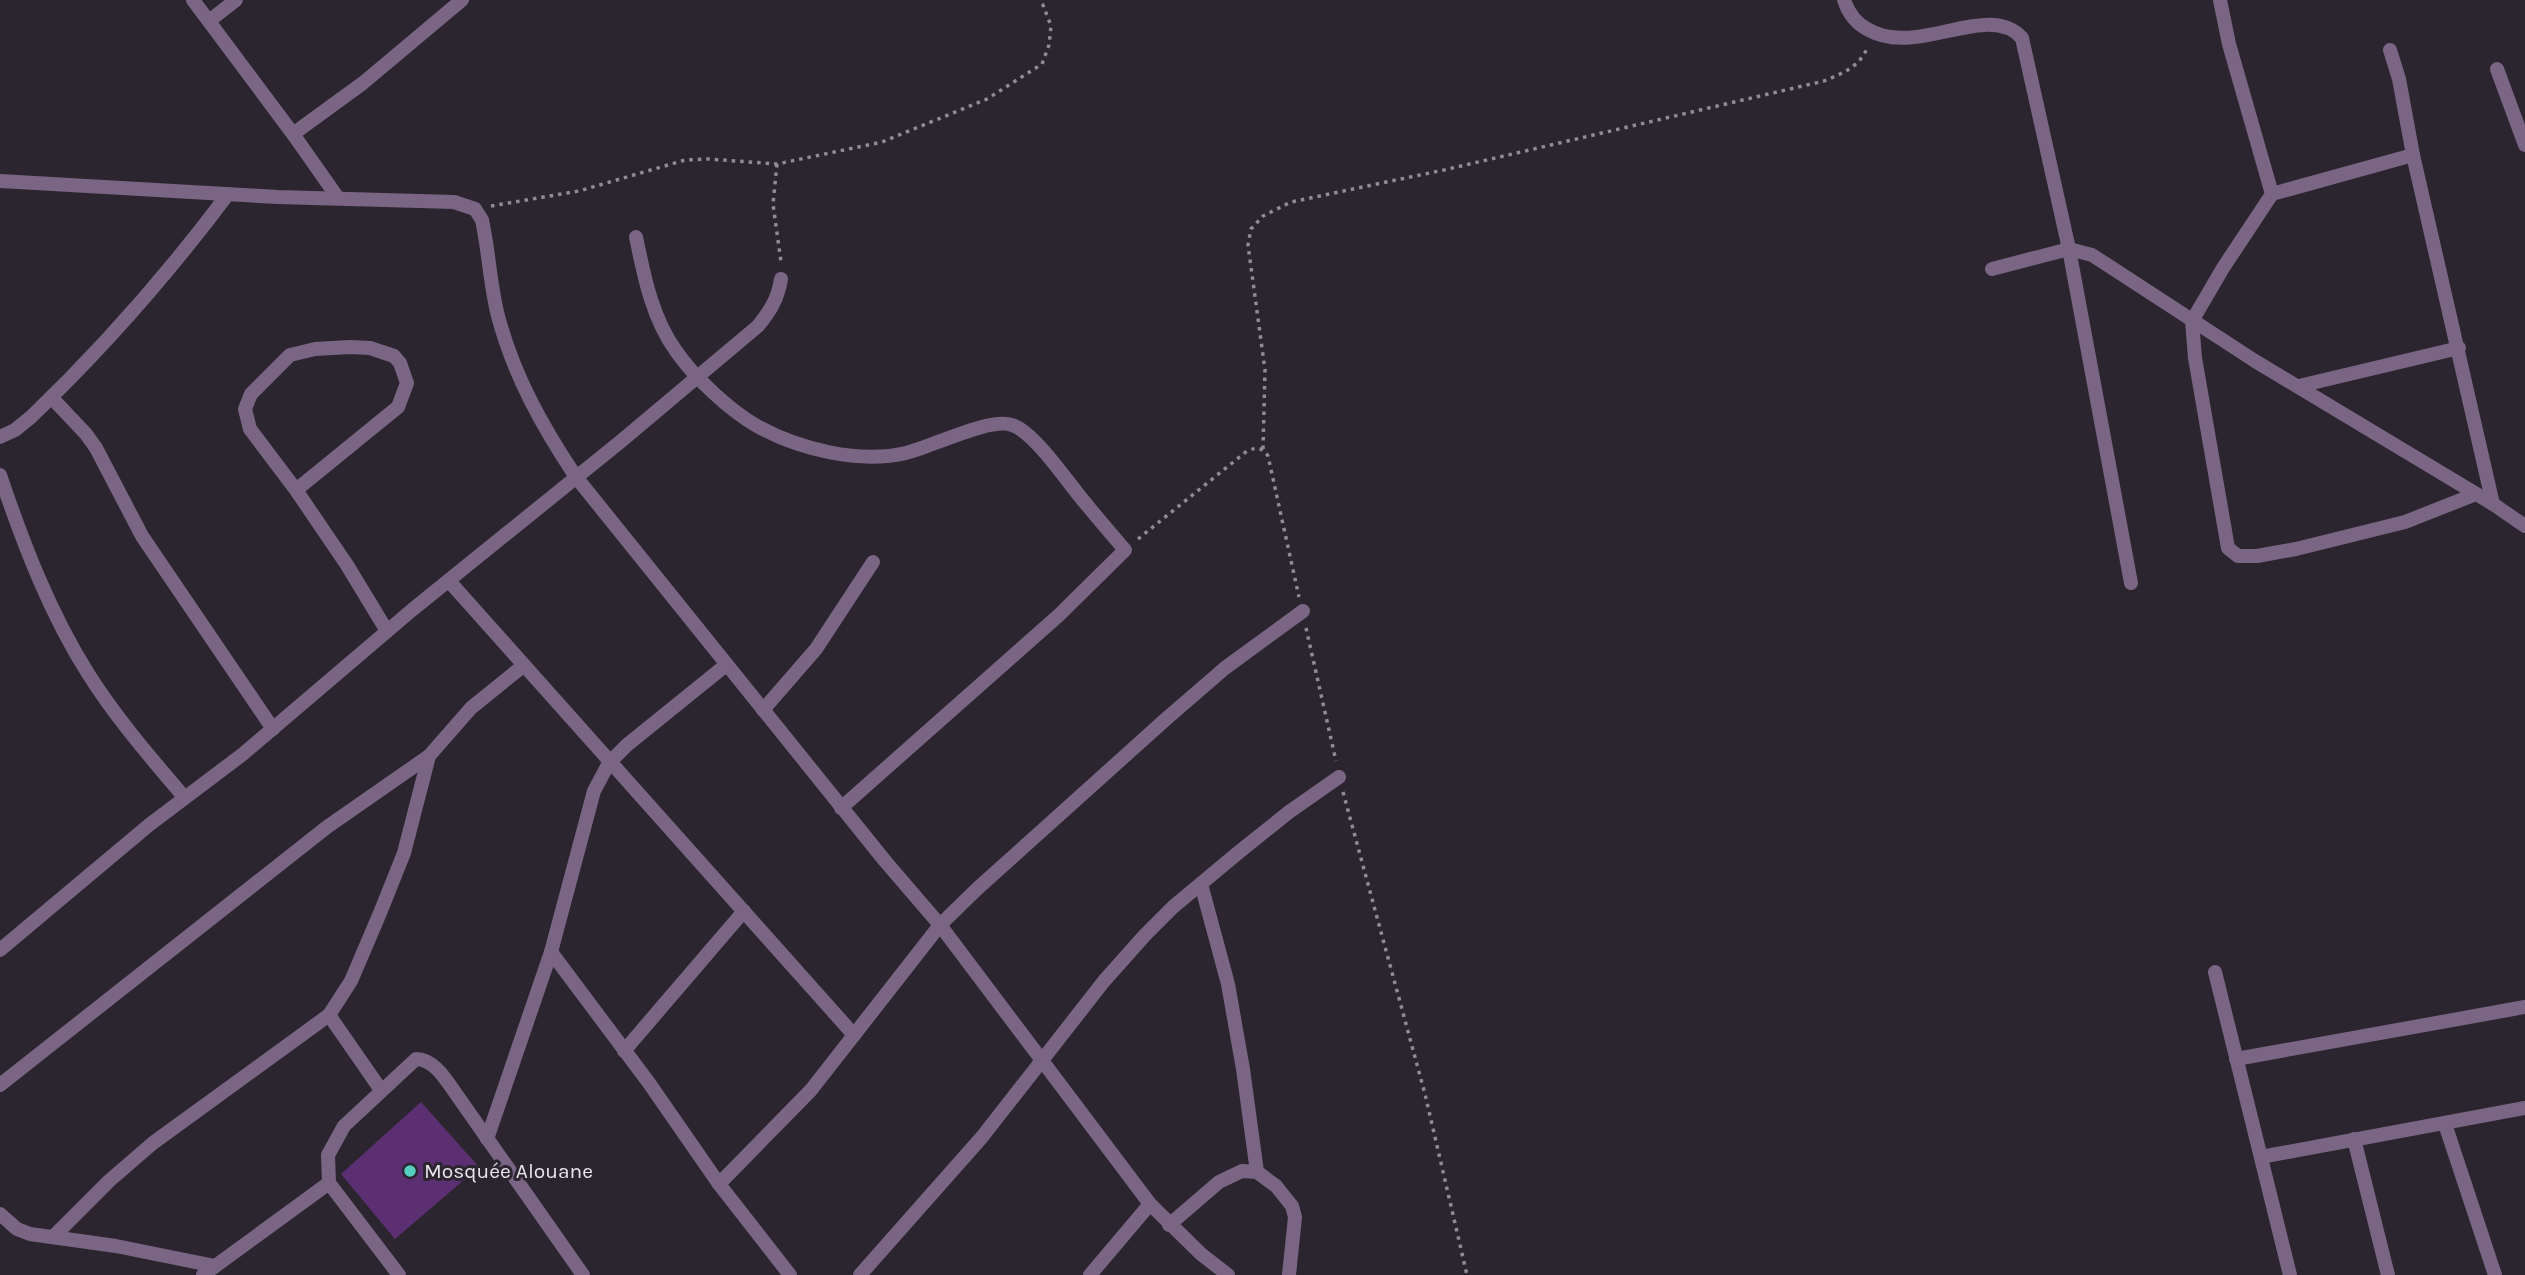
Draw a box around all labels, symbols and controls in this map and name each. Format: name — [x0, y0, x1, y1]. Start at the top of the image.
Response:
place label: Mosquée Alouane — [424, 1159, 593, 1183]
marker: Mosquée Alouane — [402, 1163, 418, 1179]

